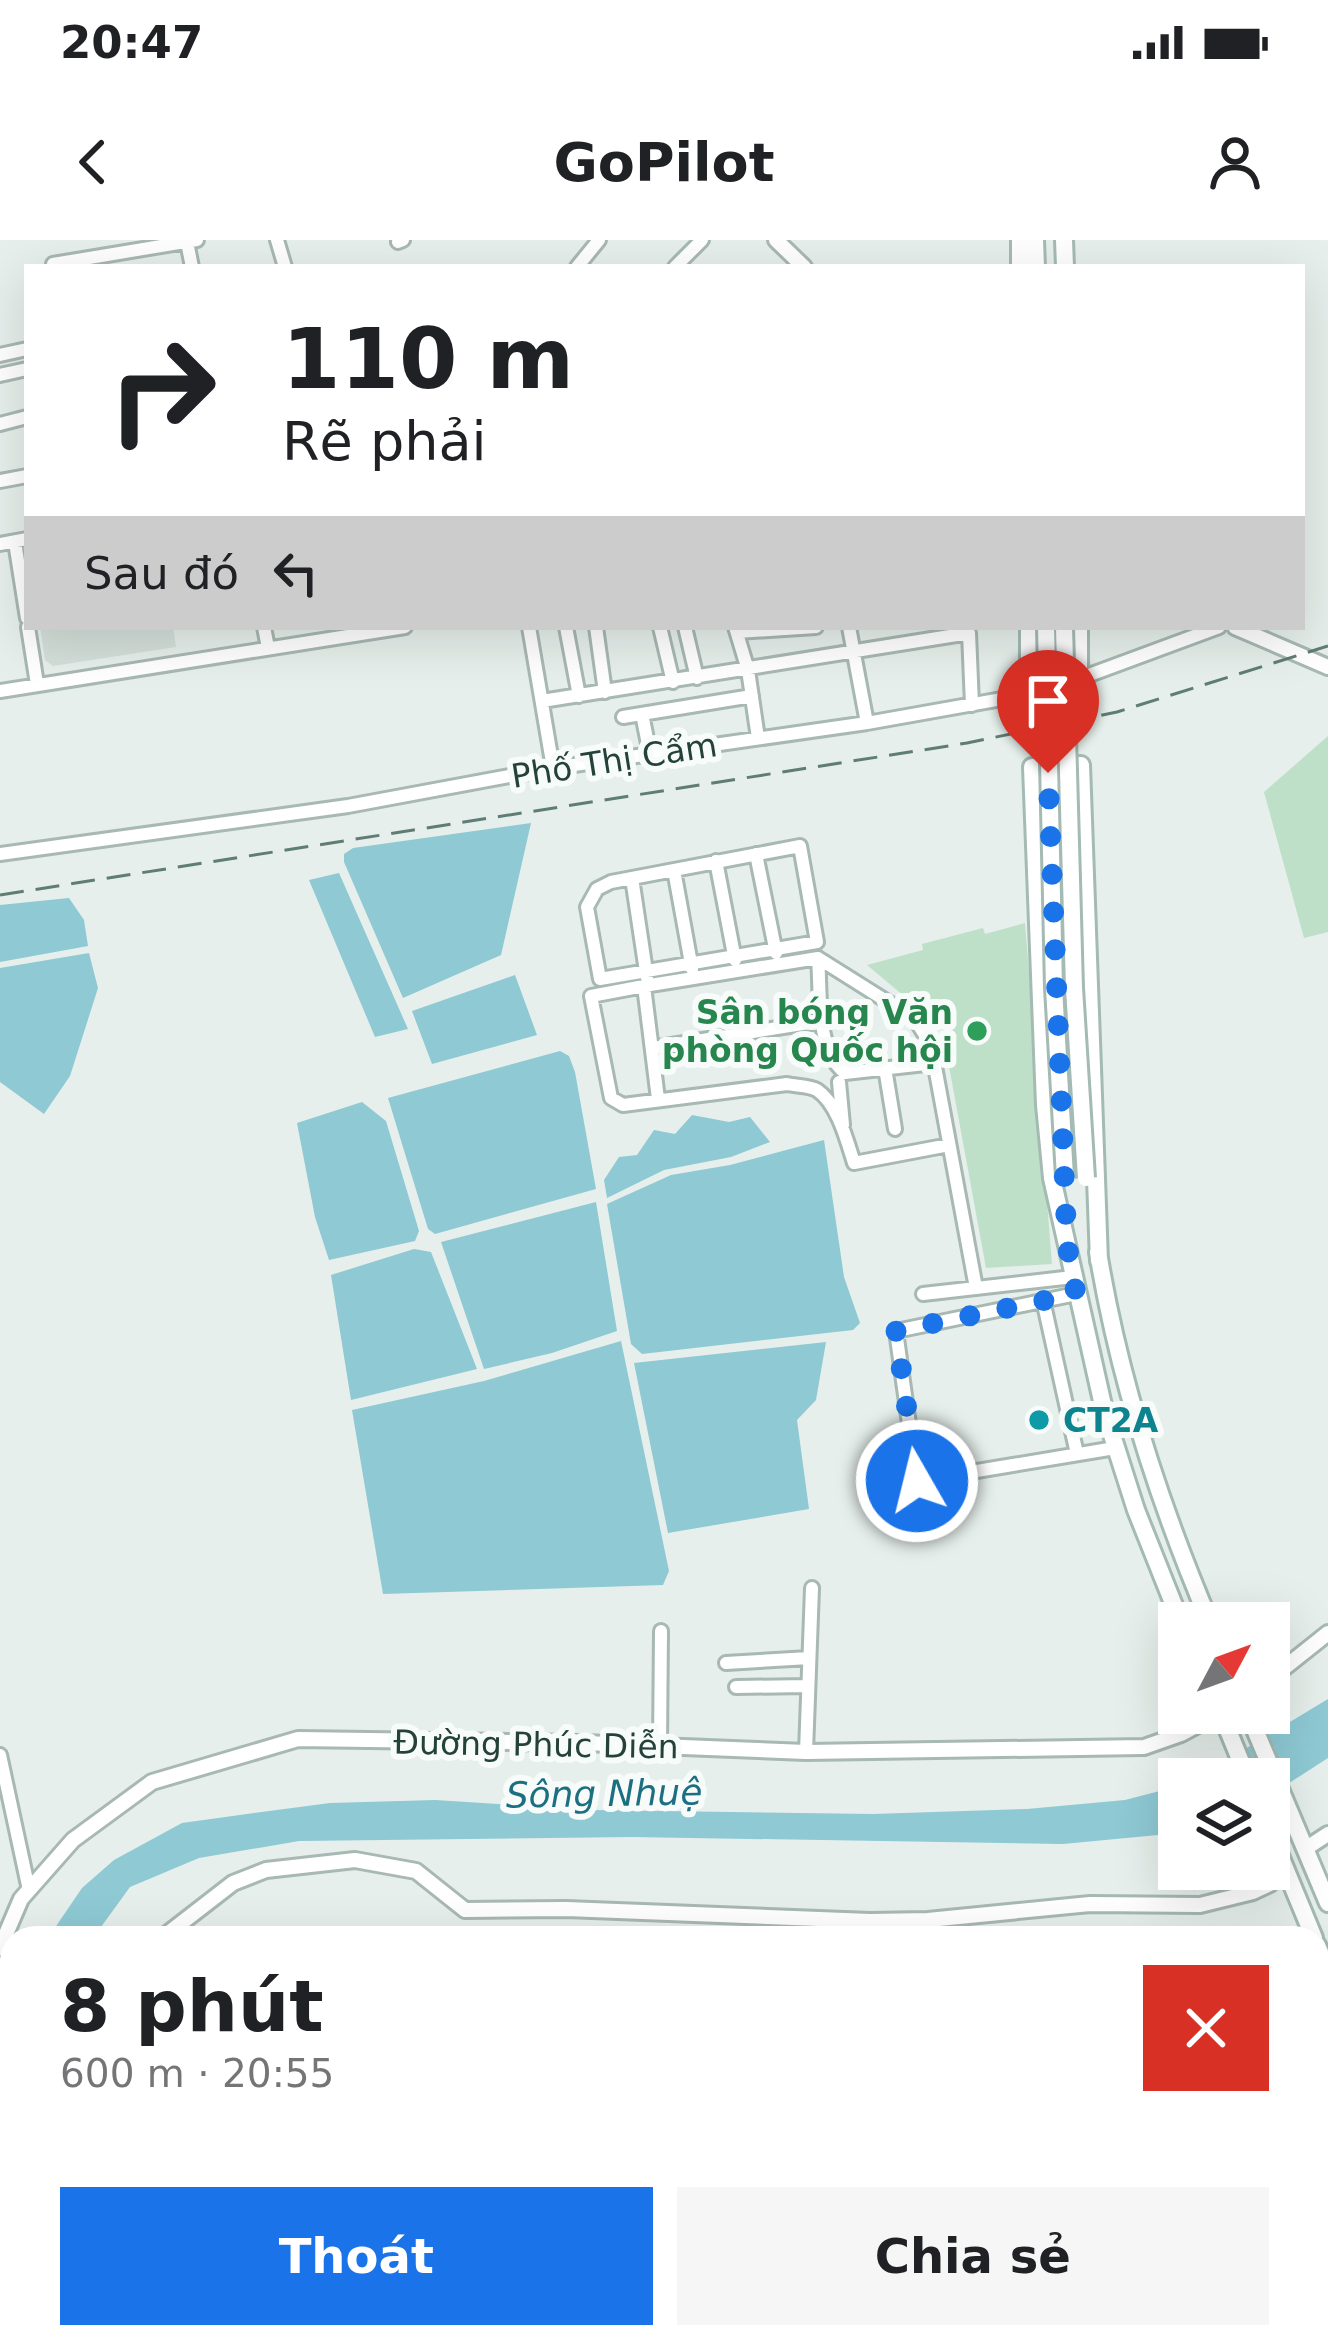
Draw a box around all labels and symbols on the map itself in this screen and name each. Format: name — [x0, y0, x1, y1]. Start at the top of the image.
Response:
pin — [997, 650, 1099, 773]
street label: Phố Thị Cẩm — [508, 725, 720, 796]
place label: Sân bóng Văn phòng Quốc hội — [662, 993, 953, 1070]
marker: Sân bóng Văn phòng Quốc hội — [964, 1018, 990, 1044]
place label: CT2A — [1063, 1401, 1159, 1440]
marker: CT2A — [1026, 1407, 1052, 1433]
position arrow — [854, 1418, 980, 1544]
north arrow — [1158, 1602, 1290, 1734]
street label: Đường Phúc Diễn — [393, 1723, 679, 1766]
water label: Sông Nhuệ — [505, 1771, 703, 1816]

